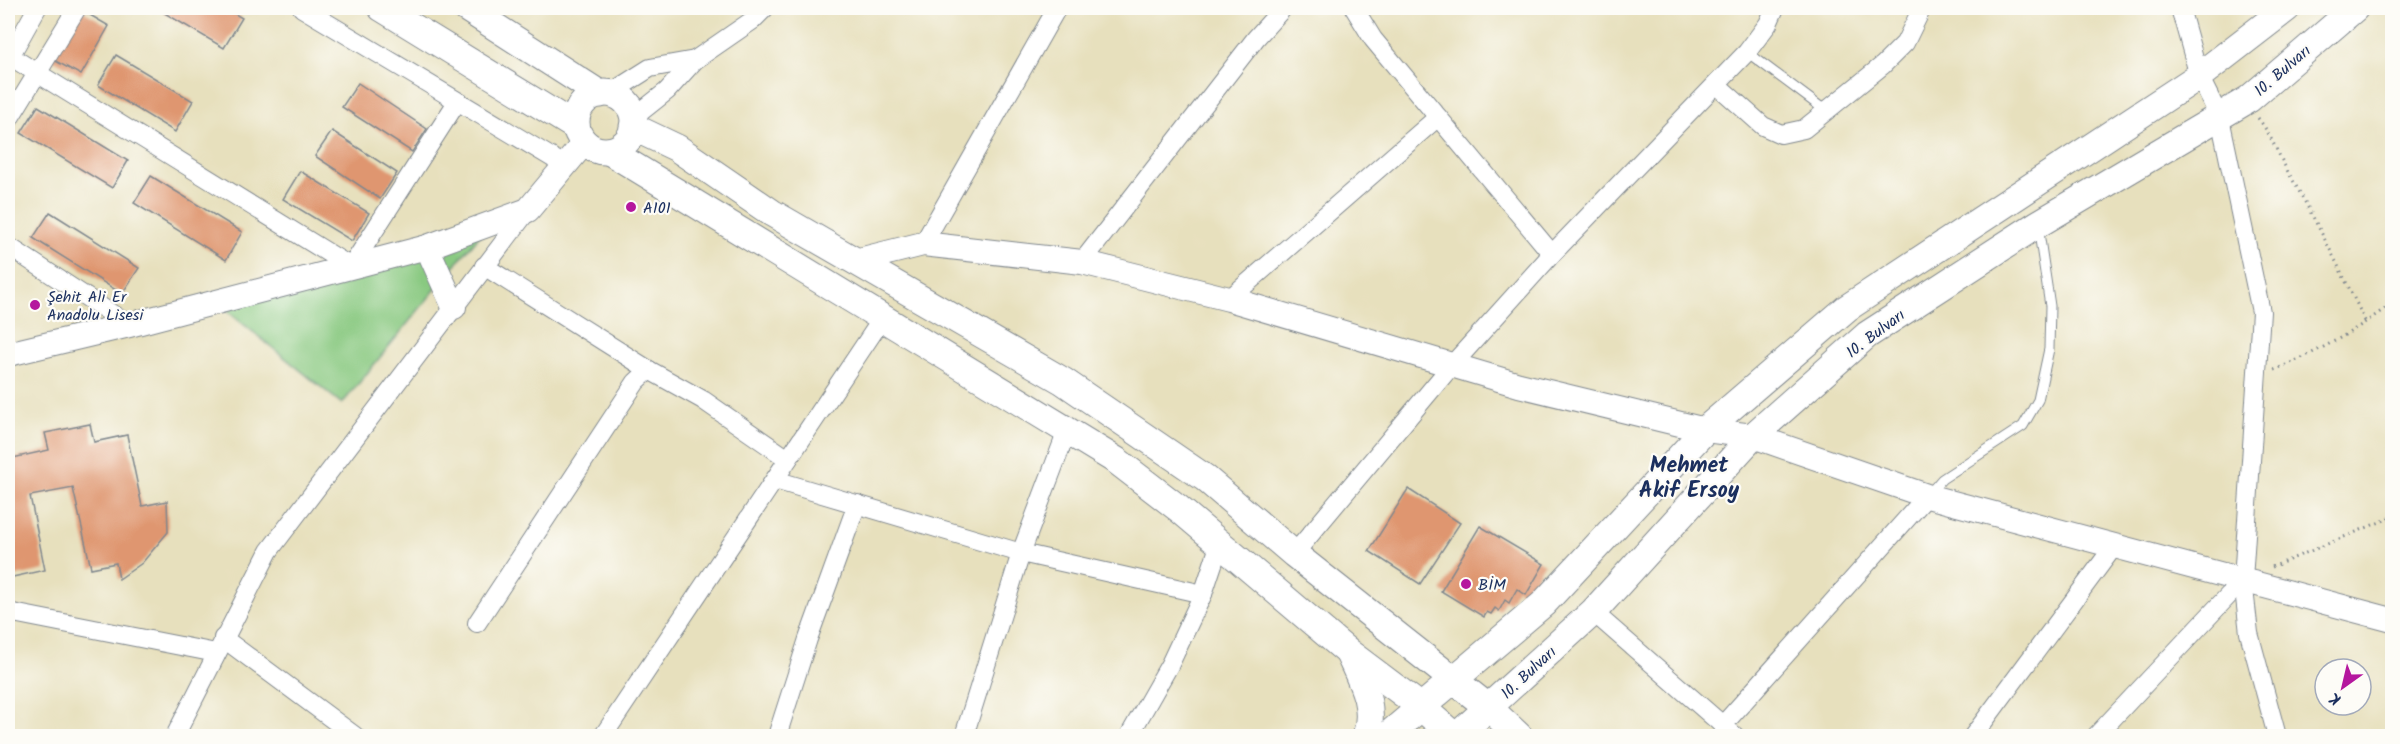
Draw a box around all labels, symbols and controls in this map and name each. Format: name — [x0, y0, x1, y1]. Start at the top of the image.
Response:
street label: 10. Bulvarı — [2249, 39, 2317, 103]
place label: A101 — [643, 196, 671, 221]
marker: A101 — [624, 200, 638, 214]
place label: Şehit Ali Er Anadolu Lisesi — [47, 285, 144, 328]
marker: Şehit Ali Er Anadolu Lisesi — [28, 298, 42, 312]
street label: 10. Bulvarı — [1841, 304, 1911, 365]
district label: Mehmet Akif Ersoy — [1639, 449, 1740, 509]
place label: BİM — [1478, 573, 1506, 598]
marker: BİM — [1459, 577, 1473, 591]
street label: 10. Bulvarı — [1495, 641, 1563, 706]
north arrow — [2313, 657, 2373, 717]
text: K — [2324, 685, 2346, 711]

